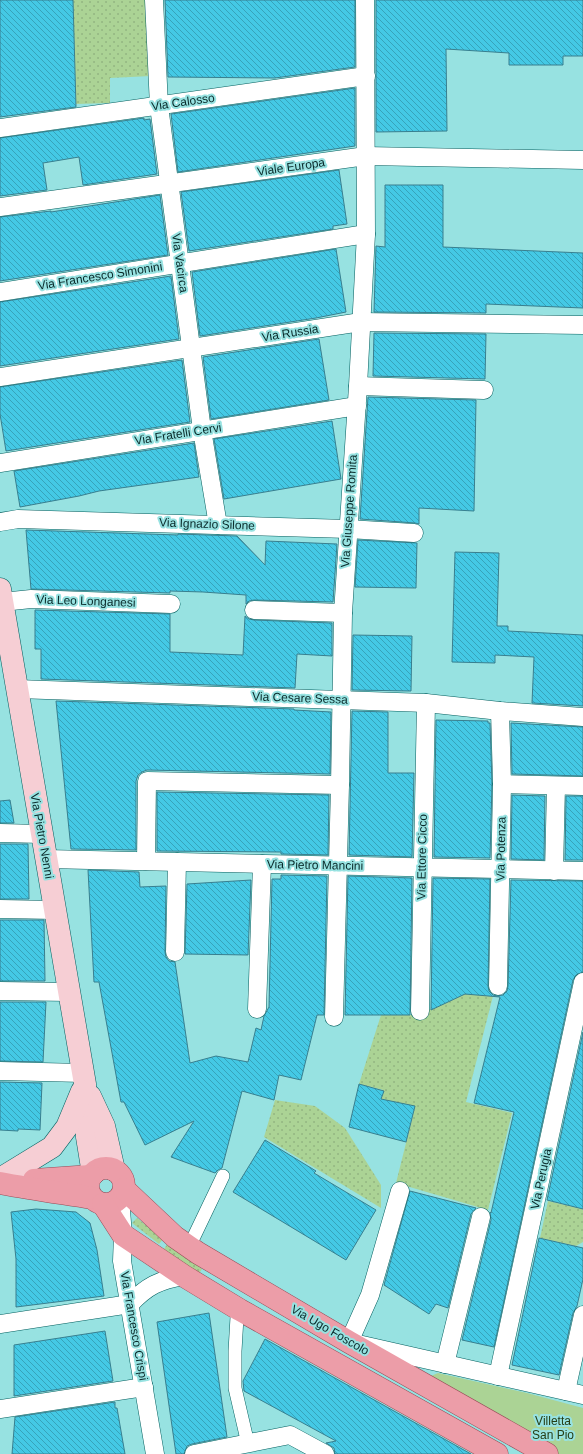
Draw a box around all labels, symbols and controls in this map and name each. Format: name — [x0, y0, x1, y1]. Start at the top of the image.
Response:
street label: Via Calosso — [150, 91, 216, 113]
street label: Viale Europa — [256, 155, 326, 179]
street label: Via Vacirca — [169, 233, 191, 294]
street label: Via Francesco Simonini — [37, 259, 163, 293]
street label: Via Russia — [261, 322, 320, 344]
street label: Via Fratelli Cervi — [134, 420, 222, 448]
street label: Via Giuseppe Romita — [338, 454, 360, 568]
street label: Via Ignazio Silone — [159, 515, 255, 533]
street label: Via Leo Longanesi — [36, 592, 136, 610]
street label: Via Cesare Sessa — [252, 689, 348, 707]
street label: Via Pietro Nenni — [28, 792, 56, 880]
street label: Via Ettore Cicco — [414, 814, 430, 900]
street label: Via Potenza — [493, 816, 509, 881]
street label: Via Pietro Mancini — [267, 857, 363, 873]
street label: Via Perugia — [528, 1147, 554, 1211]
street label: Via Francesco Crispi — [118, 1270, 150, 1382]
street label: Via Ugo Foscolo — [288, 1302, 372, 1358]
park label: Villetta San Pio — [532, 1414, 574, 1442]

